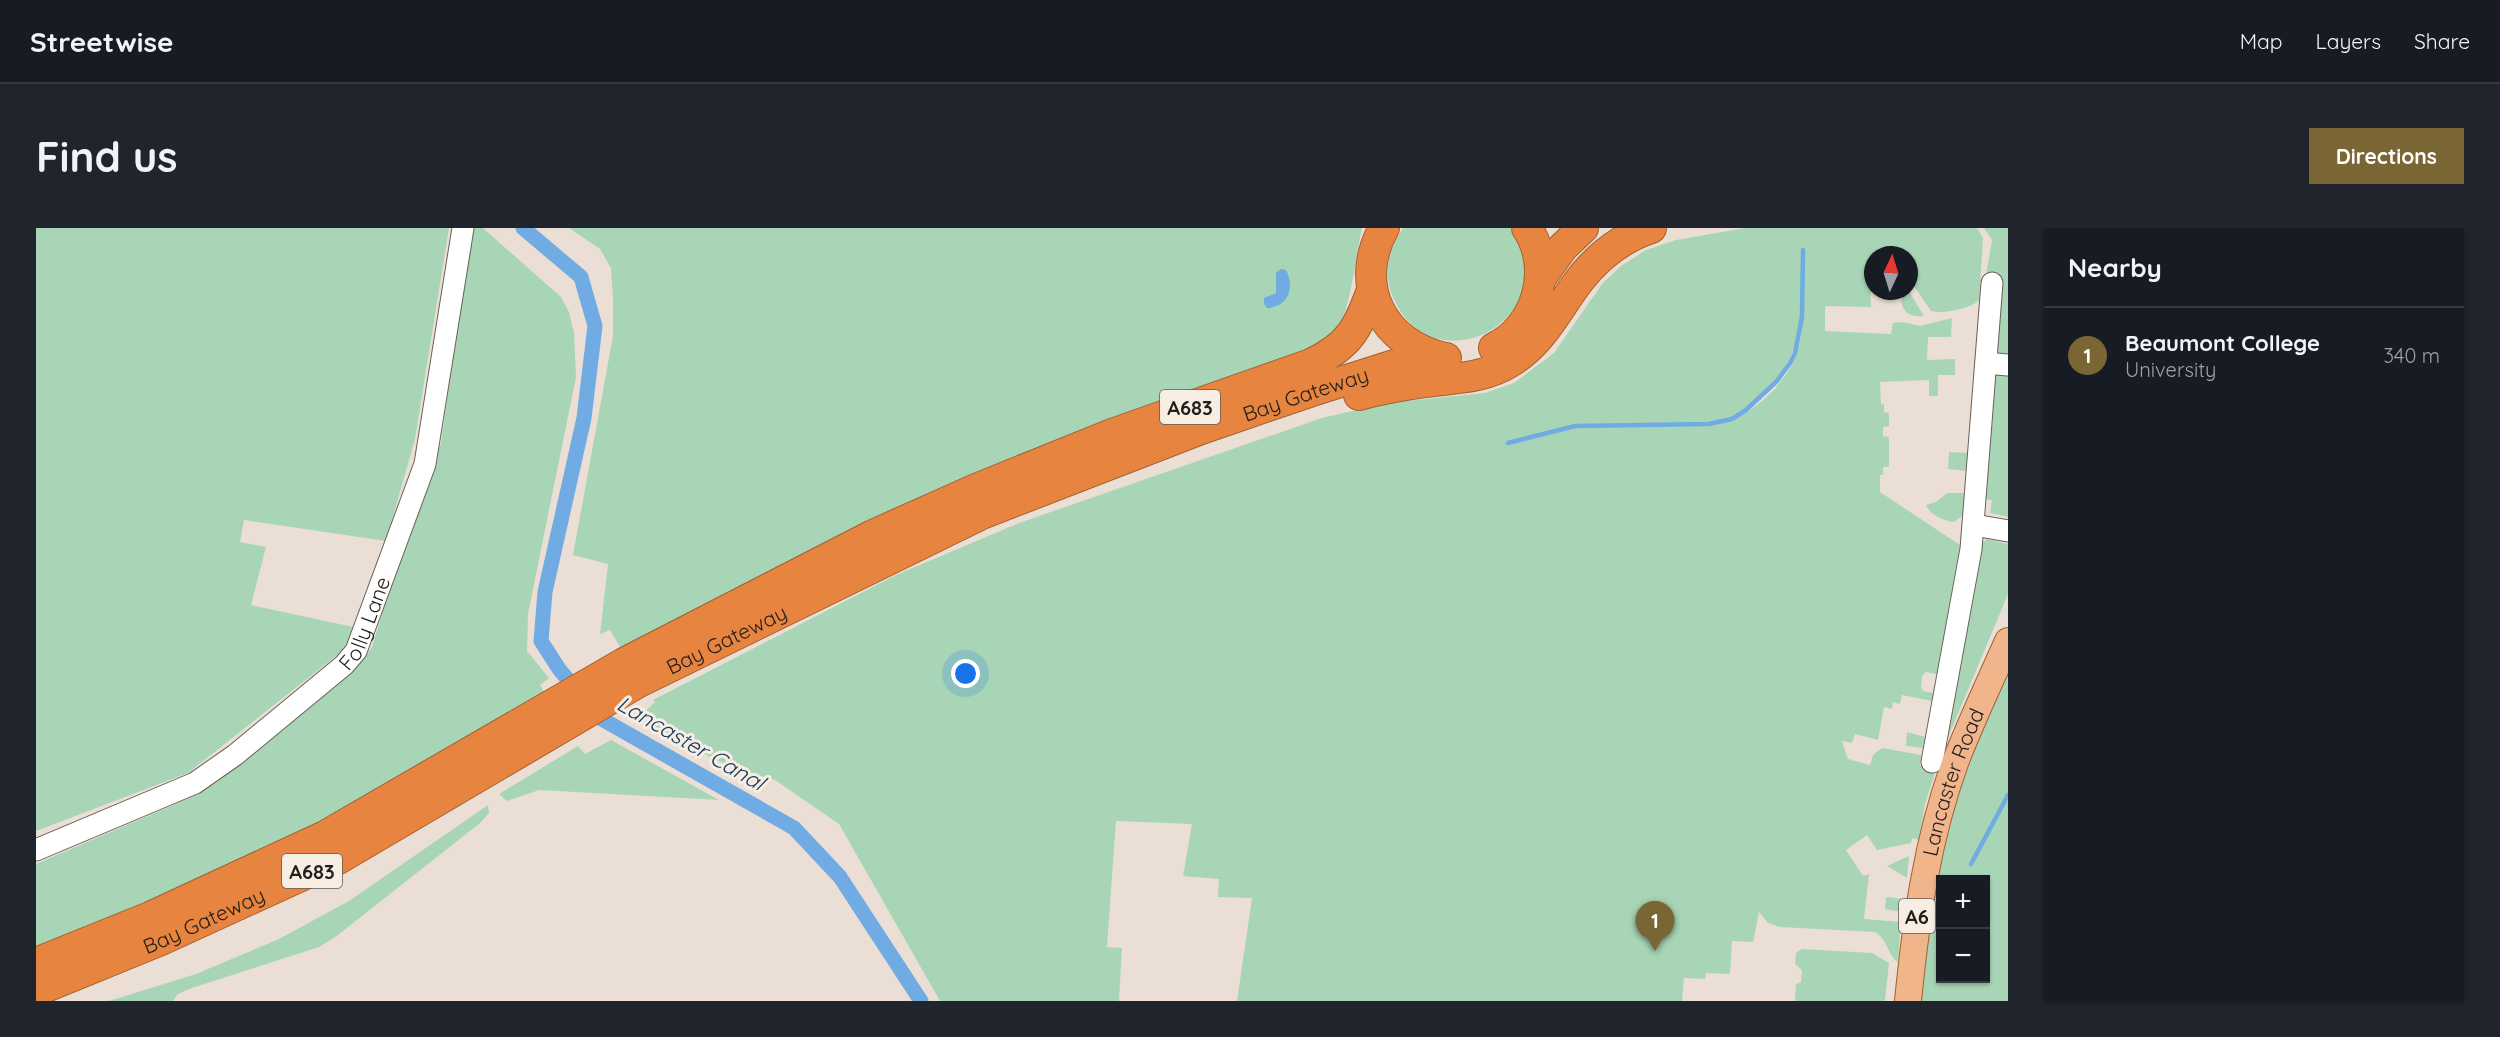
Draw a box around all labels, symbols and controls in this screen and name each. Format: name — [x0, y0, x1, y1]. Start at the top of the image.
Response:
text: Streetwise — [30, 24, 173, 59]
text: Map — [2240, 28, 2283, 54]
text: Layers — [2316, 28, 2381, 54]
text: Share — [2414, 28, 2470, 54]
button: Directions — [2309, 128, 2464, 184]
text: Find us — [36, 130, 178, 183]
north arrow — [1864, 246, 1918, 300]
text: Nearby — [2068, 251, 2162, 284]
text: Beaumont College — [2125, 329, 2320, 357]
text: 1 — [2084, 343, 2091, 368]
text: 340 m — [2383, 343, 2440, 368]
text: University — [2125, 357, 2216, 382]
street label: Bay Gateway — [1239, 361, 1372, 427]
road number: A683 — [1160, 390, 1220, 424]
street label: Folly Lane — [333, 573, 395, 675]
street label: Bay Gateway — [662, 599, 791, 680]
your location — [951, 659, 980, 688]
water label: Lancaster Canal — [612, 689, 772, 798]
street label: Lancaster Road — [1916, 704, 1989, 859]
road number: A683 — [282, 854, 342, 888]
map controls — [1936, 875, 1990, 983]
button: + — [1936, 875, 1990, 929]
street label: Bay Gateway — [139, 881, 269, 959]
road number: A6 — [1899, 899, 1935, 933]
pin: 1 — [1636, 902, 1674, 951]
button: − — [1936, 929, 1990, 983]

